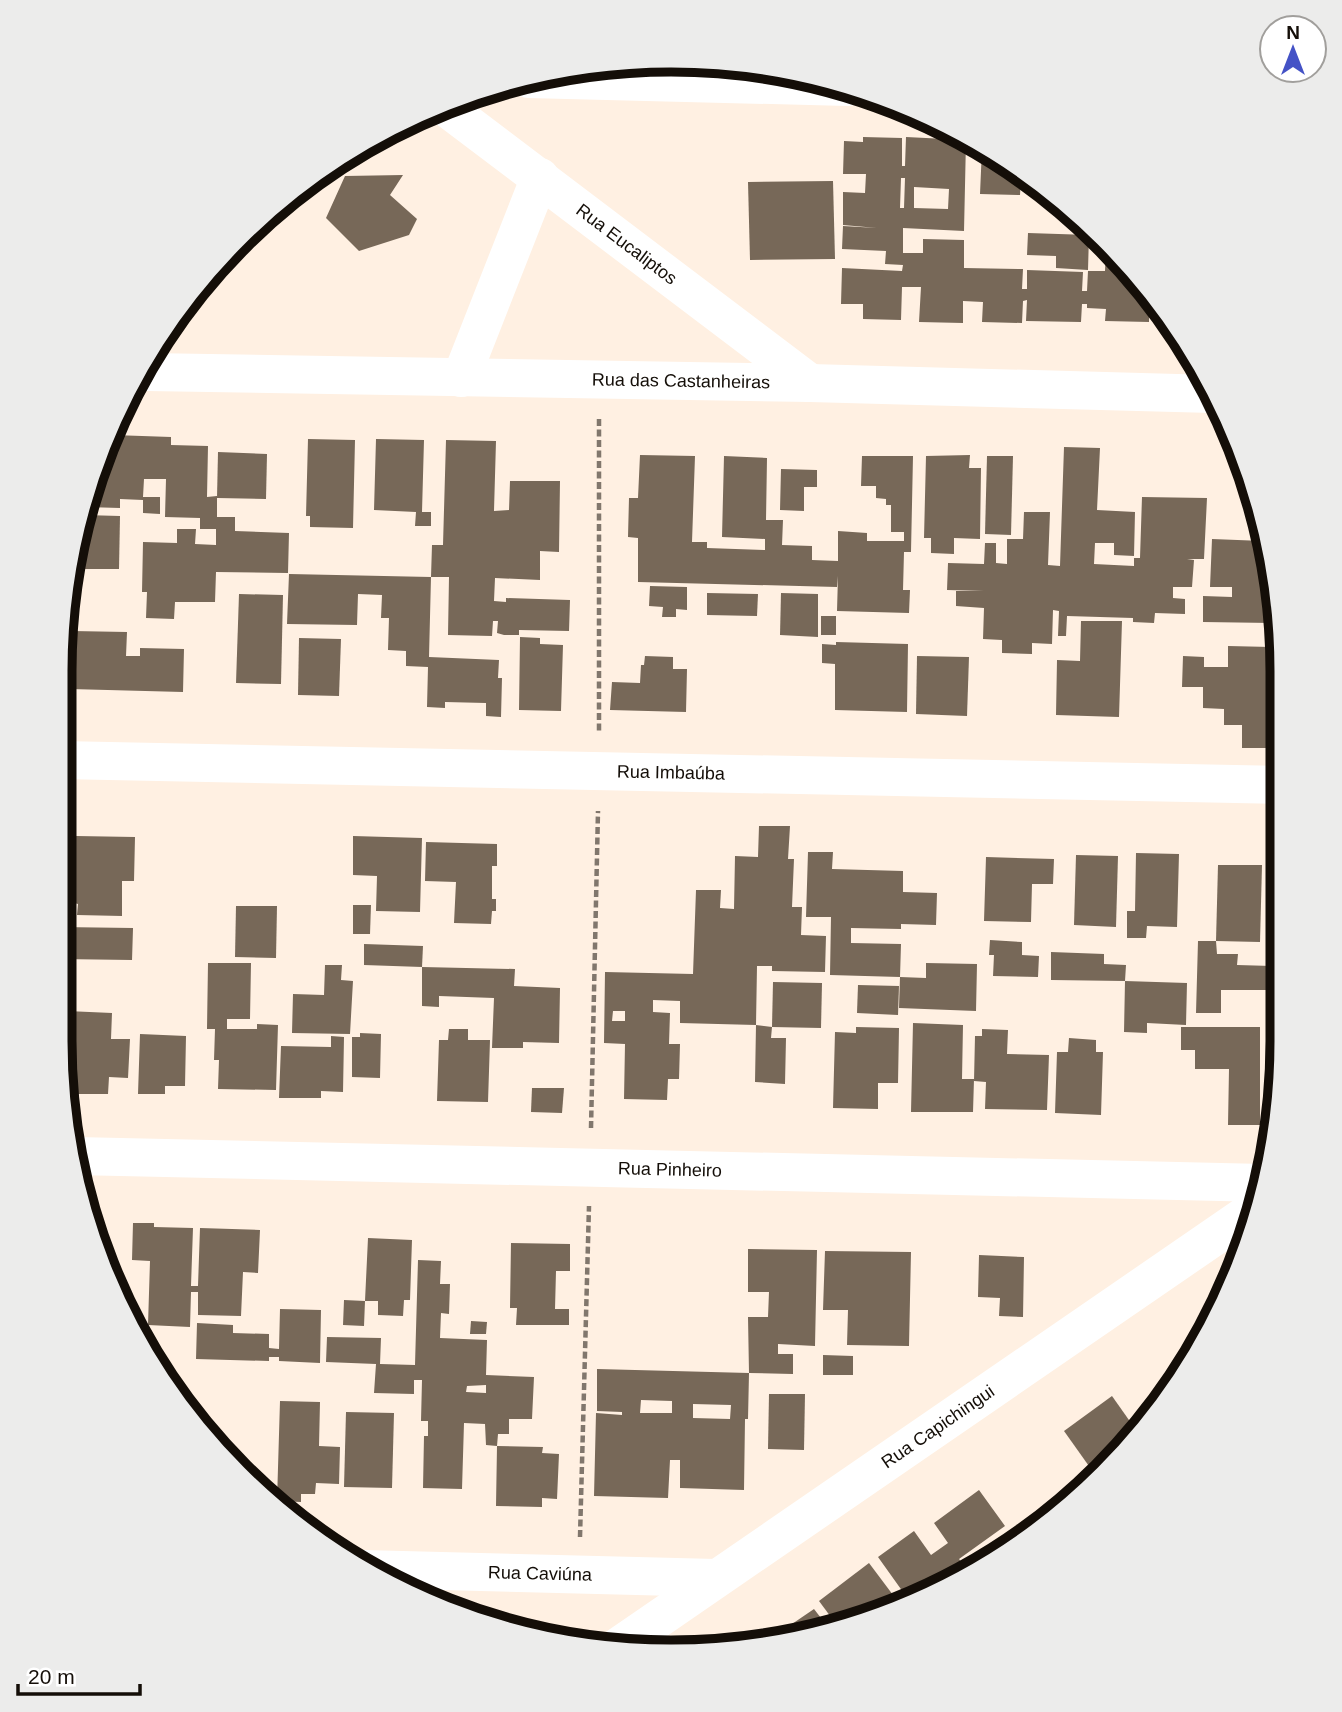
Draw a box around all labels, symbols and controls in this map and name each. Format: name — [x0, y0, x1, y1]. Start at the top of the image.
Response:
north arrow — [1258, 14, 1328, 84]
text: N — [1286, 22, 1300, 43]
street label: Rua Eucaliptos — [572, 200, 681, 289]
street label: Rua das Castanheiras — [592, 369, 770, 392]
street label: Rua Imbaúba — [617, 761, 726, 784]
street label: Rua Pinheiro — [618, 1158, 722, 1181]
street label: Rua Capichingui — [878, 1381, 998, 1472]
street label: Rua Caviúna — [488, 1562, 593, 1585]
scale bar — [18, 1652, 140, 1696]
text: 20 m — [28, 1665, 75, 1688]

